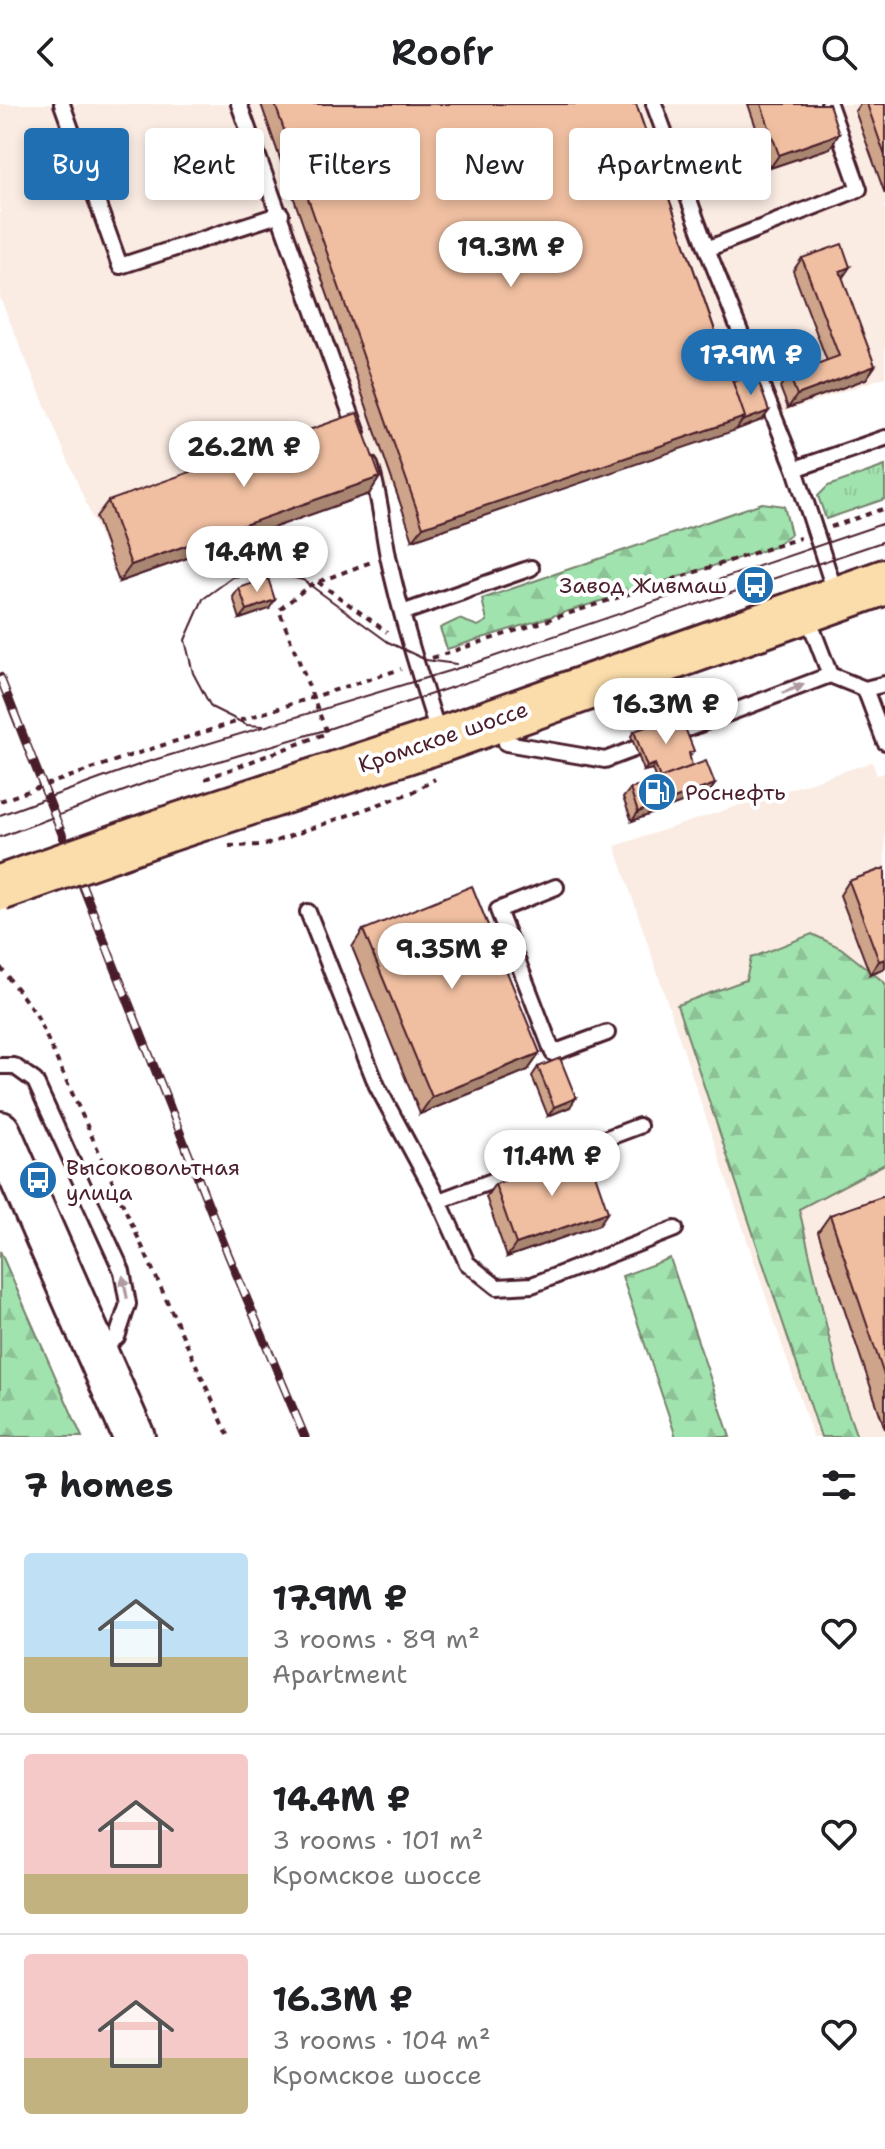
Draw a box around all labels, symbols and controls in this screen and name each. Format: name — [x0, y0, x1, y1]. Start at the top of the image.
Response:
text: Roofr — [391, 28, 494, 77]
icon: back — [24, 30, 68, 74]
icon: search — [817, 30, 861, 74]
chip: Buy — [24, 128, 129, 200]
chip: Rent — [145, 128, 264, 200]
chip: Filters — [280, 128, 420, 200]
chip: New — [436, 128, 553, 200]
chip: Apartment — [569, 128, 771, 200]
pin: 19.3M ₽ — [437, 221, 585, 289]
text: 19.3M ₽ — [457, 229, 565, 264]
pin: 17.9M ₽ — [677, 329, 825, 397]
text: 17.9M ₽ — [699, 337, 803, 372]
pin: 26.2M ₽ — [170, 421, 318, 489]
text: 26.2M ₽ — [187, 429, 301, 464]
pin: 14.4M ₽ — [183, 526, 331, 594]
text: 14.4M ₽ — [204, 534, 310, 569]
bus stop icon: Завод Живмаш — [734, 564, 776, 606]
place label: Завод Живмаш — [559, 571, 727, 600]
pin: 16.3M ₽ — [592, 678, 740, 746]
one-way arrow — [781, 682, 805, 695]
text: 16.3M ₽ — [612, 686, 720, 721]
street label: Кромское шоссе — [354, 694, 532, 780]
fuel station icon: Роснефть — [636, 771, 678, 813]
place label: Роснефть — [685, 778, 786, 807]
pin: 9.35M ₽ — [378, 923, 526, 991]
text: 9.35M ₽ — [395, 931, 509, 966]
pin: 11.4M ₽ — [478, 1130, 626, 1198]
text: 11.4M ₽ — [502, 1138, 602, 1173]
place label: Высоковольтная улица — [66, 1153, 240, 1207]
bus stop icon: Высоковольтная улица — [17, 1159, 59, 1201]
one-way arrow — [118, 1274, 130, 1299]
text: 7 homes — [24, 1462, 173, 1508]
icon: filters — [817, 1463, 861, 1507]
text: 17.9M ₽ — [272, 1575, 408, 1621]
icon: home — [88, 1585, 184, 1681]
icon: heart — [817, 1611, 861, 1655]
text: 3 rooms · 89 m² — [272, 1621, 480, 1656]
text: Apartment — [272, 1656, 408, 1691]
text: 14.4M ₽ — [272, 1776, 411, 1822]
icon: home — [88, 1786, 184, 1882]
icon: heart — [817, 1812, 861, 1856]
text: 3 rooms · 101 m² — [272, 1822, 483, 1857]
text: Кромское шоссе — [272, 1857, 482, 1892]
text: 16.3M ₽ — [272, 1976, 413, 2022]
icon: home — [88, 1986, 184, 2082]
icon: heart — [817, 2012, 861, 2056]
text: 3 rooms · 104 m² — [272, 2022, 491, 2057]
text: Кромское шоссе — [272, 2057, 482, 2092]

